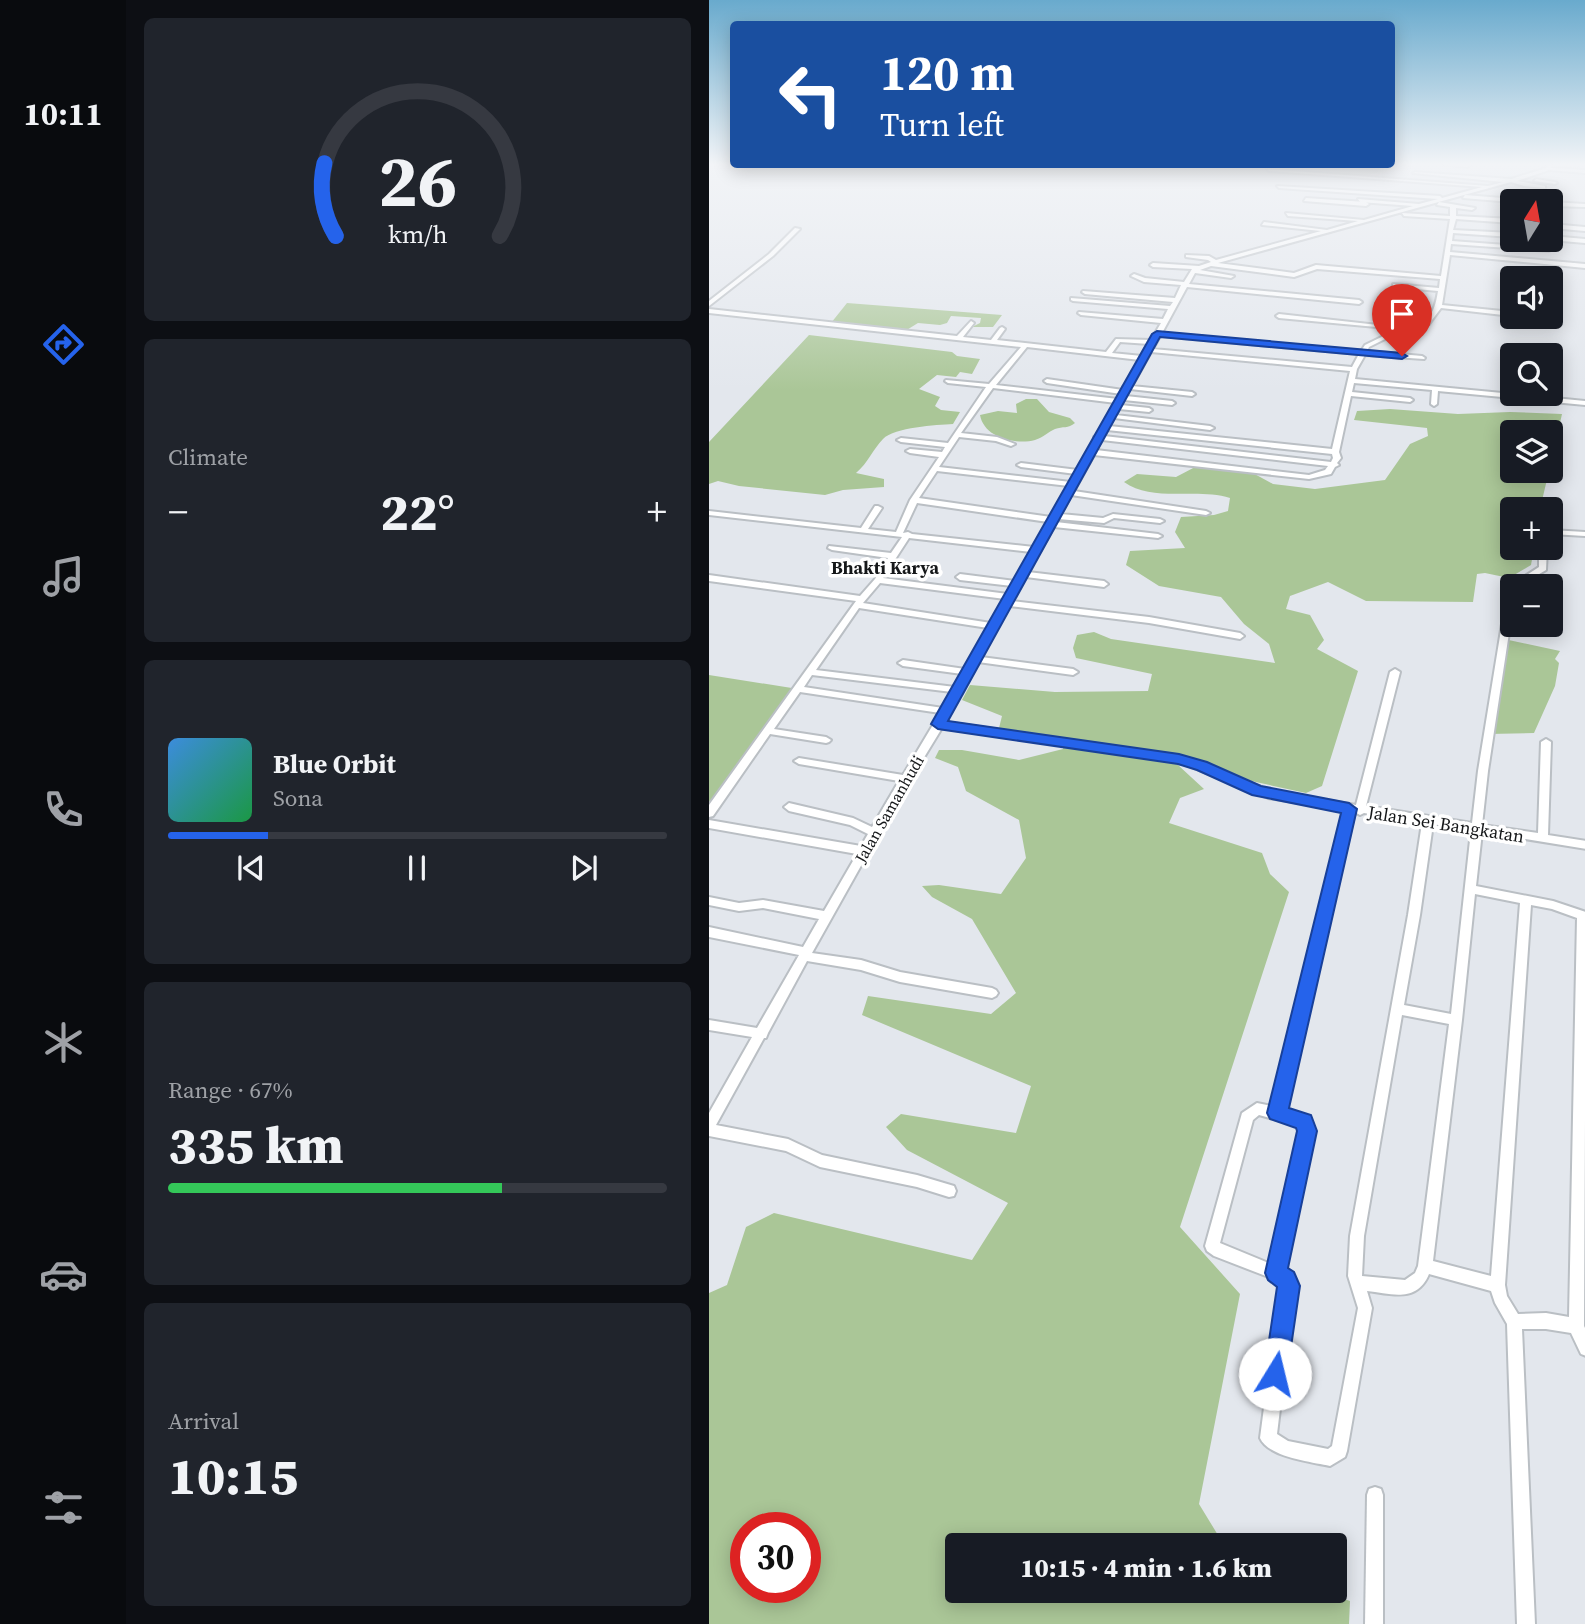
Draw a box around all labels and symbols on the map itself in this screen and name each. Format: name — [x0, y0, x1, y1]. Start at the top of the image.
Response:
north arrow — [1500, 189, 1563, 252]
pin — [1372, 284, 1432, 356]
district label: Bhakti Karya — [831, 555, 939, 580]
street label: Jalan Samanhudi — [849, 751, 929, 868]
street label: Jalan Sei Bangkatan — [1365, 799, 1526, 849]
position arrow — [1238, 1337, 1312, 1411]
speed limit sign: 30 — [730, 1512, 821, 1603]

